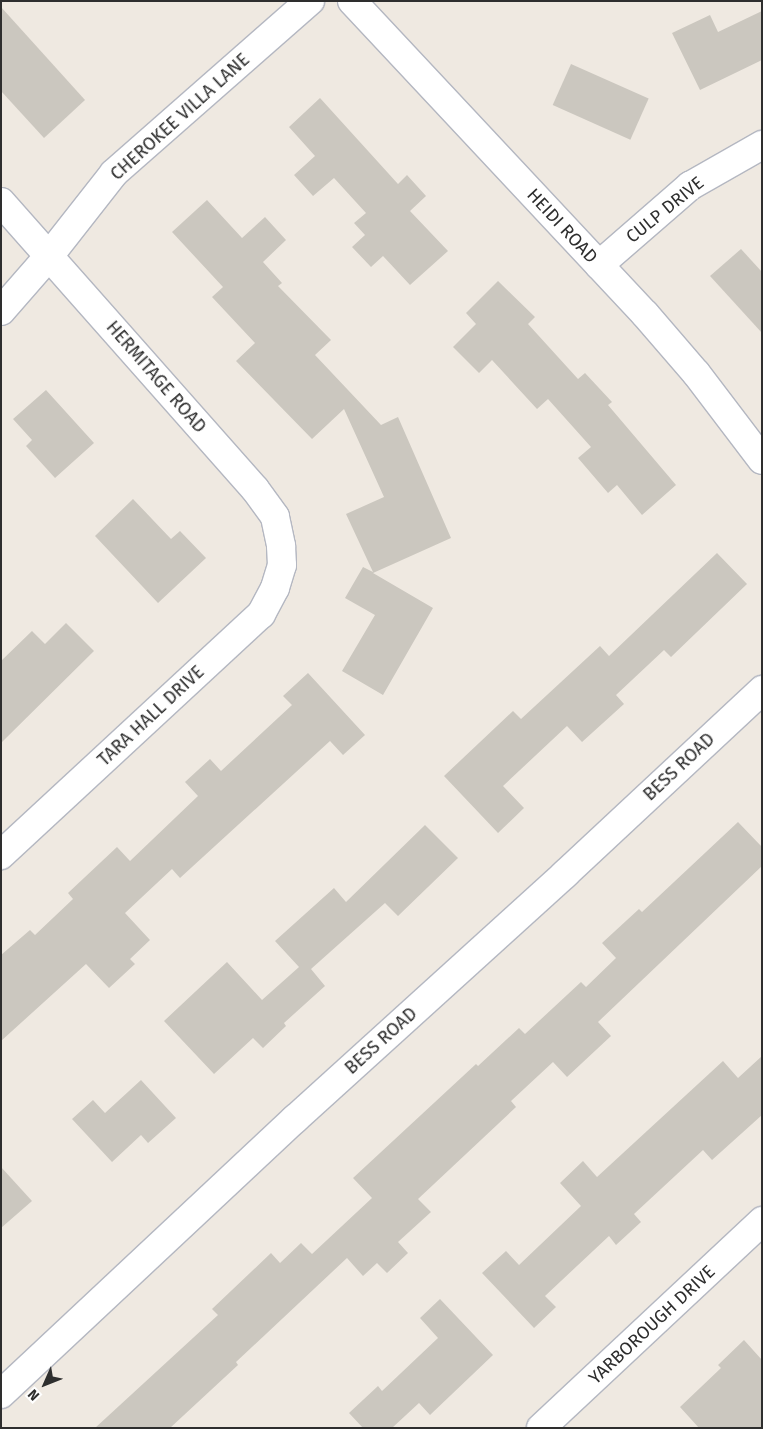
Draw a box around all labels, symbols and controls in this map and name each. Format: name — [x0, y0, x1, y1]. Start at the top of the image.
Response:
street label: CHEROKEE VILLA LANE — [106, 49, 254, 185]
street label: CULP DRIVE — [622, 172, 708, 248]
street label: HEIDI ROAD — [522, 184, 602, 268]
street label: HERMITAGE ROAD — [102, 317, 210, 437]
street label: TARA HALL DRIVE — [93, 661, 209, 771]
street label: BESS ROAD — [639, 729, 719, 805]
street label: BESS ROAD — [341, 1003, 421, 1079]
street label: YARBOROUGH DRIVE — [584, 1261, 720, 1389]
north arrow — [20, 1359, 70, 1409]
text: N — [25, 1386, 43, 1404]

